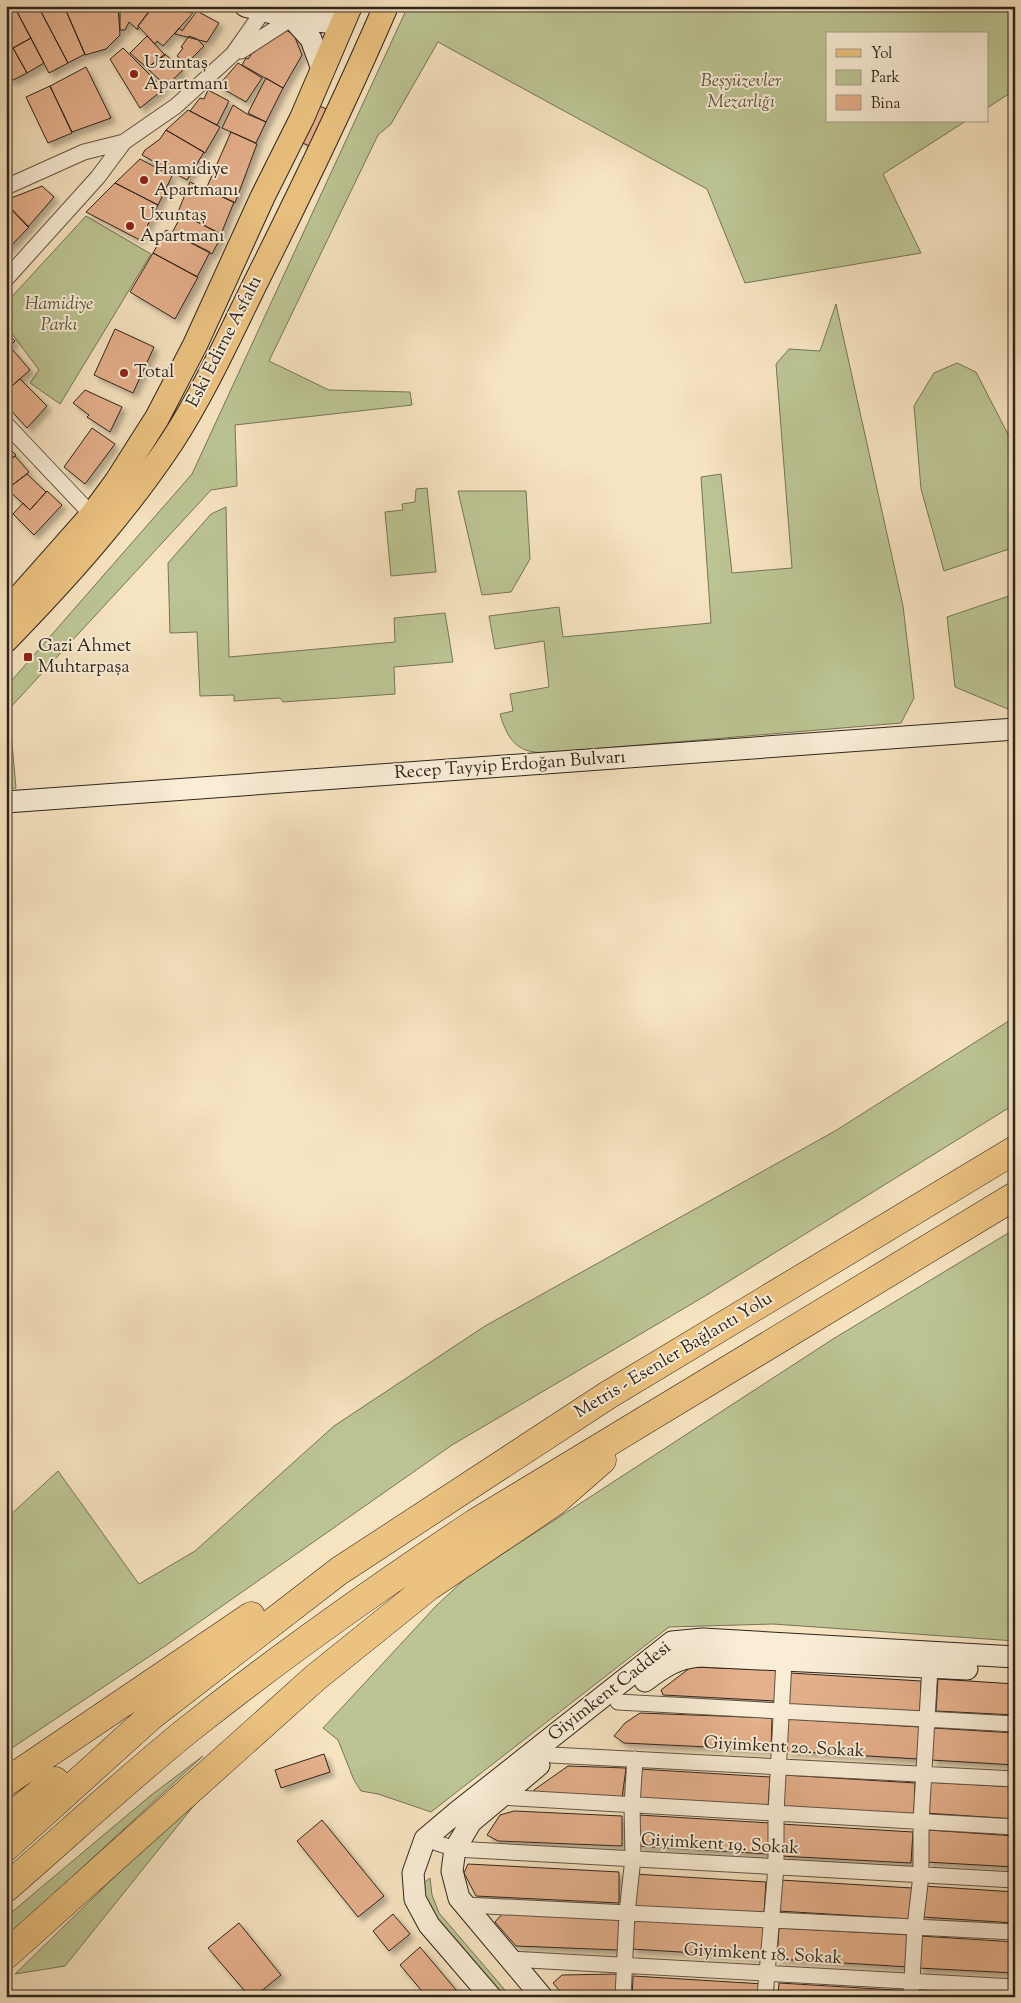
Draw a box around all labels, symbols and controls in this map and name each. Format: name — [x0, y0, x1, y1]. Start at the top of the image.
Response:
legend — [826, 32, 988, 122]
text: Yol — [871, 44, 893, 65]
place label: Uzuntaş Apartmanı — [144, 51, 228, 98]
marker: Uzuntaş Apartmanı — [128, 68, 140, 80]
text: Park — [871, 68, 900, 89]
park label: Beşyüzevler Mezarlığı — [701, 69, 782, 116]
text: Bina — [871, 94, 901, 115]
place label: Hamidiye Apartmanı — [154, 157, 238, 204]
marker: Hamidiye Apartmanı — [138, 174, 150, 186]
place label: Uxuntaş Apartmanı — [140, 203, 224, 250]
marker: Uxuntaş Apartmanı — [124, 220, 136, 232]
street label: Eski Edirne Asfaltı — [181, 272, 269, 412]
park label: Hamidiye Parkı — [25, 292, 93, 339]
place label: Total — [134, 360, 174, 386]
marker: Total — [118, 367, 130, 379]
place label: Gazi Ahmet Muhtarpaşa — [38, 634, 131, 681]
marker: Gazi Ahmet Muhtarpaşa — [22, 651, 34, 663]
street label: Recep Tayyip Erdoğan Bulvarı — [394, 745, 626, 787]
street label: Metris - Esenler Bağlantı Yolu — [570, 1286, 778, 1426]
street label: Giyimkent Caddesi — [543, 1636, 677, 1748]
street label: Giyimkent 20. Sokak — [703, 1731, 865, 1765]
street label: Giyimkent 19. Sokak — [640, 1828, 800, 1862]
street label: Giyimkent 18. Sokak — [683, 1938, 843, 1972]

